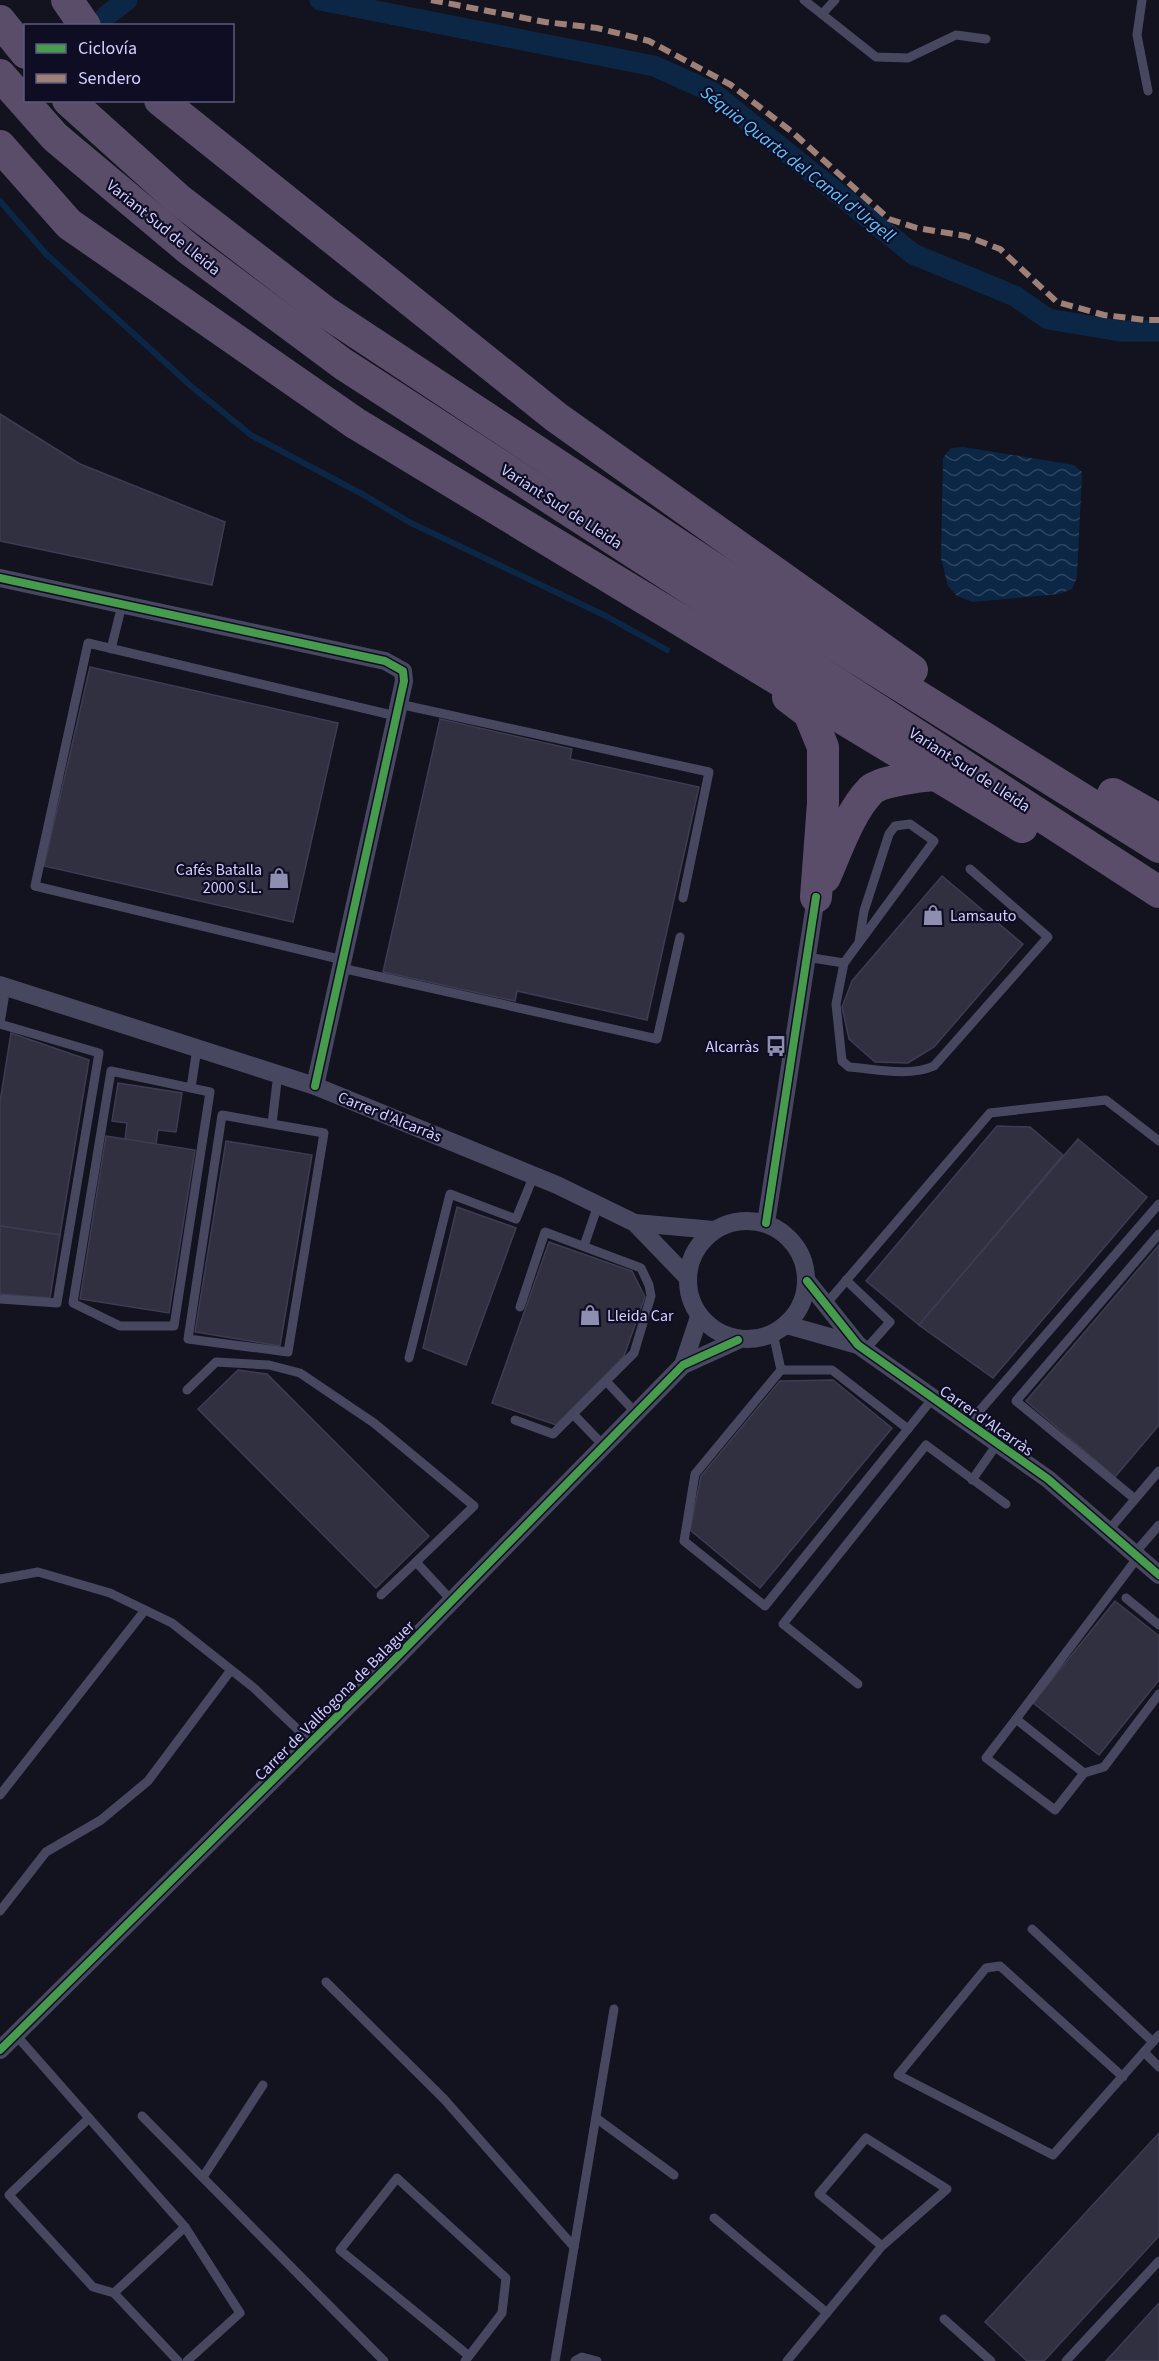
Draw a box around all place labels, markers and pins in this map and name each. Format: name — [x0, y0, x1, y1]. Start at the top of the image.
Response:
place label: Cafés Batalla 2000 S.L. — [176, 859, 262, 899]
shop icon: Cafés Batalla 2000 S.L. — [267, 866, 291, 890]
shop icon: Lamsauto — [921, 903, 945, 927]
place label: Lamsauto — [950, 905, 1016, 927]
bus stop icon: Alcarràs — [764, 1034, 788, 1058]
place label: Alcarràs — [706, 1036, 759, 1058]
shop icon: Lleida Car — [578, 1303, 602, 1327]
place label: Lleida Car — [607, 1305, 674, 1327]

